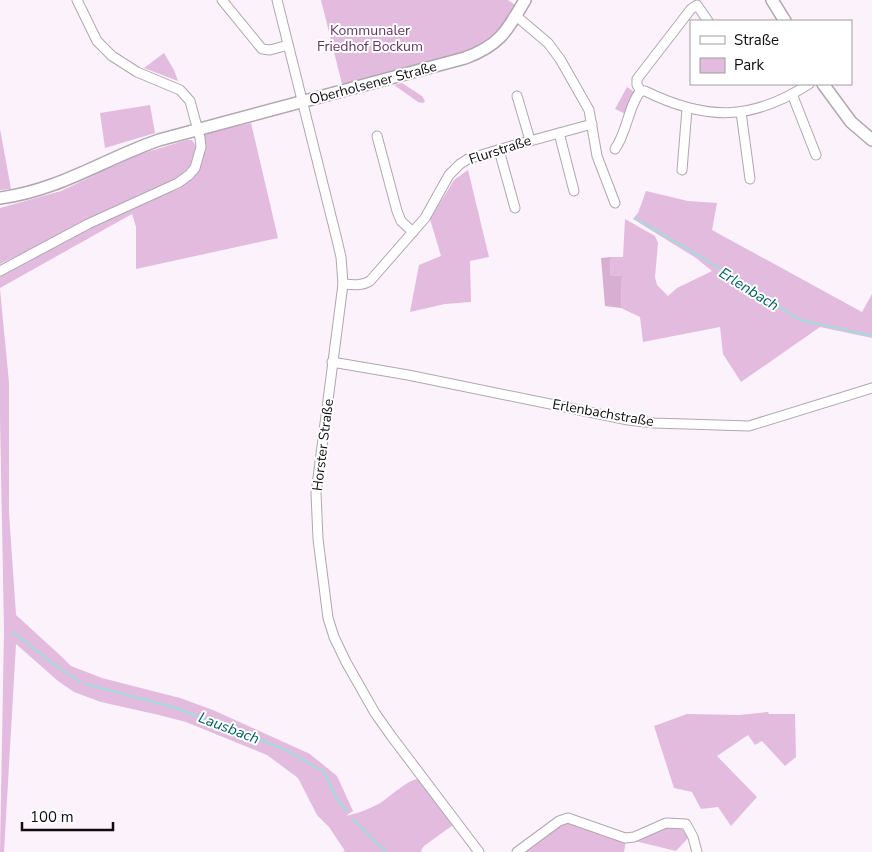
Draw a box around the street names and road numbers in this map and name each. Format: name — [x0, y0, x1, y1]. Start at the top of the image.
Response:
street label: Oberholsener Straße — [307, 57, 439, 109]
street label: Flurstraße — [466, 131, 534, 169]
street label: Erlenbachstraße — [551, 395, 655, 431]
street label: Horster Straße — [308, 398, 338, 492]

